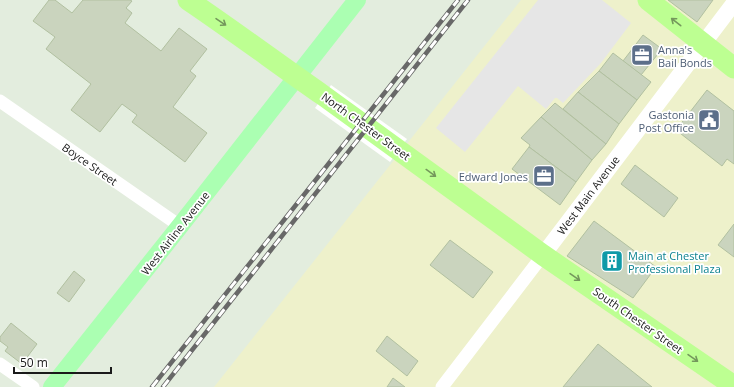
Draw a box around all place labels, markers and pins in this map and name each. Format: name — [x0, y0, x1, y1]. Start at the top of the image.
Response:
office icon: Anna's Bail Bonds — [629, 42, 655, 68]
place label: Anna's Bail Bonds — [658, 42, 712, 70]
place label: Gastonia Post Office — [639, 107, 694, 135]
public building icon: Gastonia Post Office — [696, 107, 722, 133]
office icon: Edward Jones — [531, 163, 557, 189]
place label: Edward Jones — [459, 169, 528, 184]
building icon: Main at Chester Professional Plaza — [599, 248, 625, 274]
place label: Main at Chester Professional Plaza — [628, 248, 721, 276]

